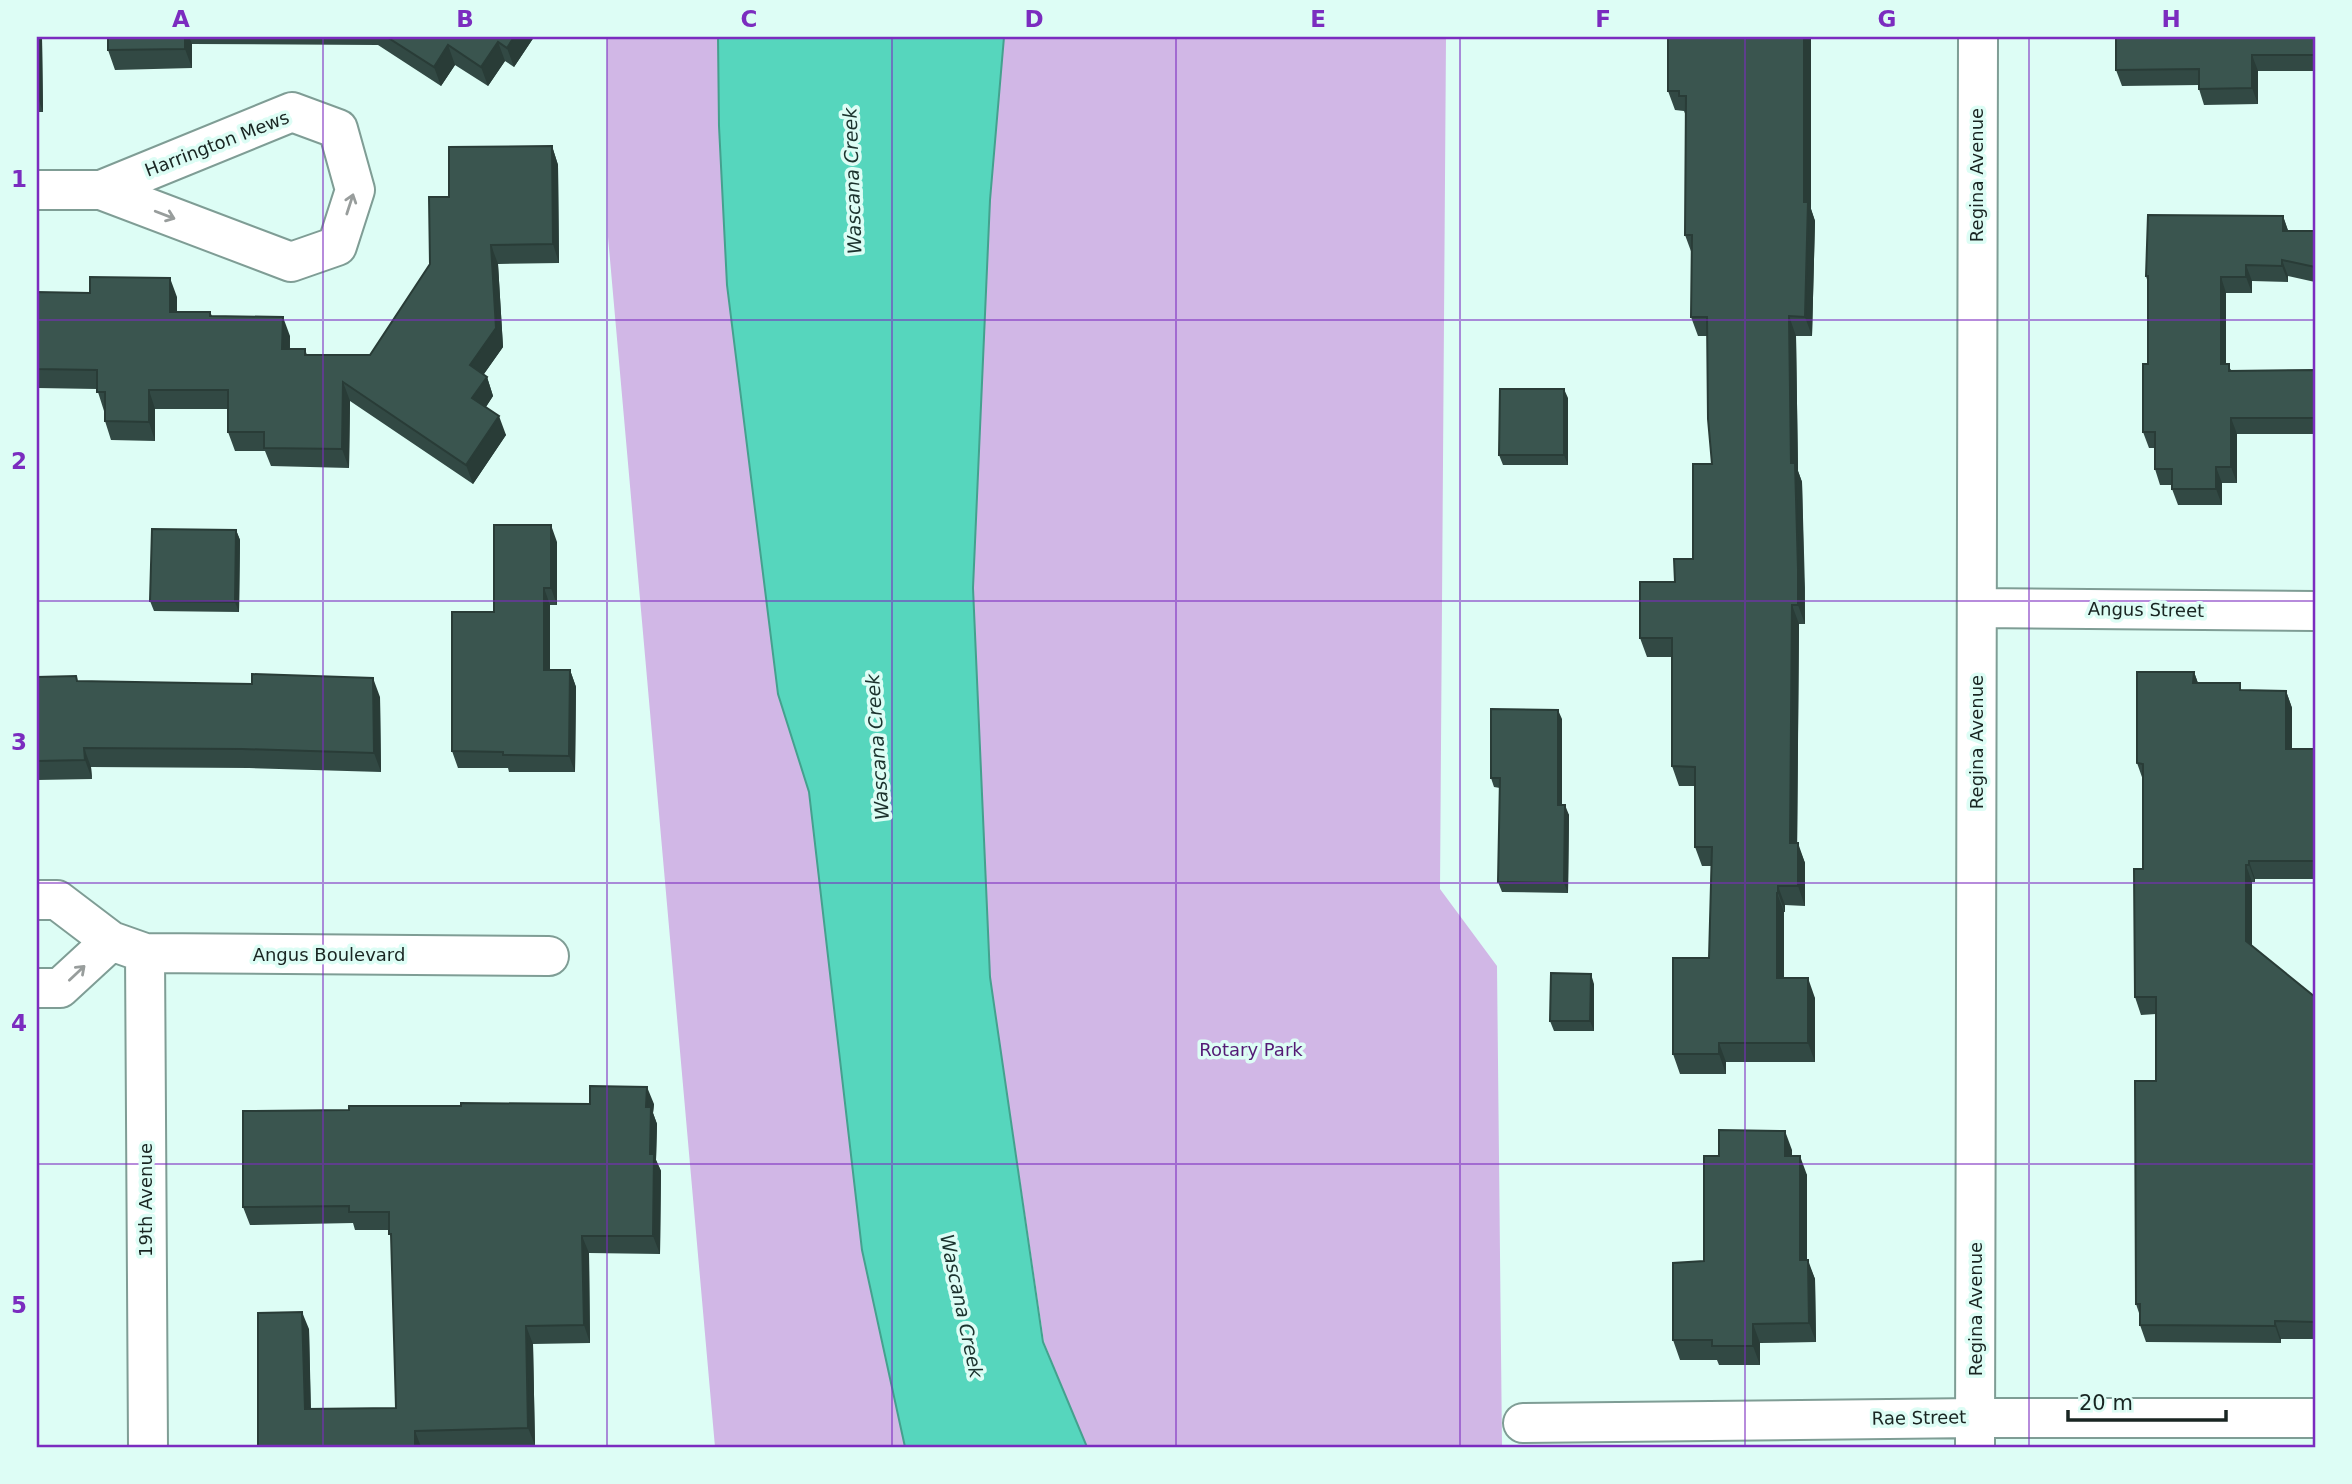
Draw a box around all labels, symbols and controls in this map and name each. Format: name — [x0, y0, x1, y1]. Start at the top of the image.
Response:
text: A — [172, 6, 190, 32]
text: B — [456, 6, 474, 32]
text: C — [741, 6, 757, 32]
text: D — [1024, 6, 1044, 32]
text: E — [1310, 6, 1326, 32]
text: F — [1595, 6, 1611, 32]
text: G — [1878, 6, 1896, 32]
text: H — [2161, 6, 2181, 32]
street label: Harrington Mews — [142, 106, 292, 181]
water label: Wascana Creek — [838, 106, 866, 255]
street label: Regina Avenue — [1966, 108, 1987, 242]
text: 1 — [11, 166, 27, 192]
one-way arrow — [345, 194, 358, 216]
one-way arrow — [153, 209, 175, 222]
text: 2 — [11, 448, 27, 474]
street label: Angus Street — [2088, 598, 2204, 621]
water label: Wascana Creek — [861, 672, 893, 821]
street label: Regina Avenue — [1966, 675, 1987, 809]
text: 3 — [11, 729, 27, 755]
street label: Angus Boulevard — [253, 944, 405, 965]
one-way arrow — [68, 964, 85, 981]
text: 4 — [11, 1010, 27, 1036]
park label: Rotary Park — [1199, 1039, 1303, 1060]
street label: 19th Avenue — [135, 1143, 156, 1257]
water label: Wascana Creek — [936, 1232, 988, 1381]
street label: Regina Avenue — [1965, 1242, 1986, 1376]
text: 5 — [11, 1292, 27, 1318]
scale bar — [2068, 1379, 2226, 1423]
text: 20 m — [2079, 1391, 2133, 1415]
street label: Rae Street — [1871, 1406, 1966, 1429]

